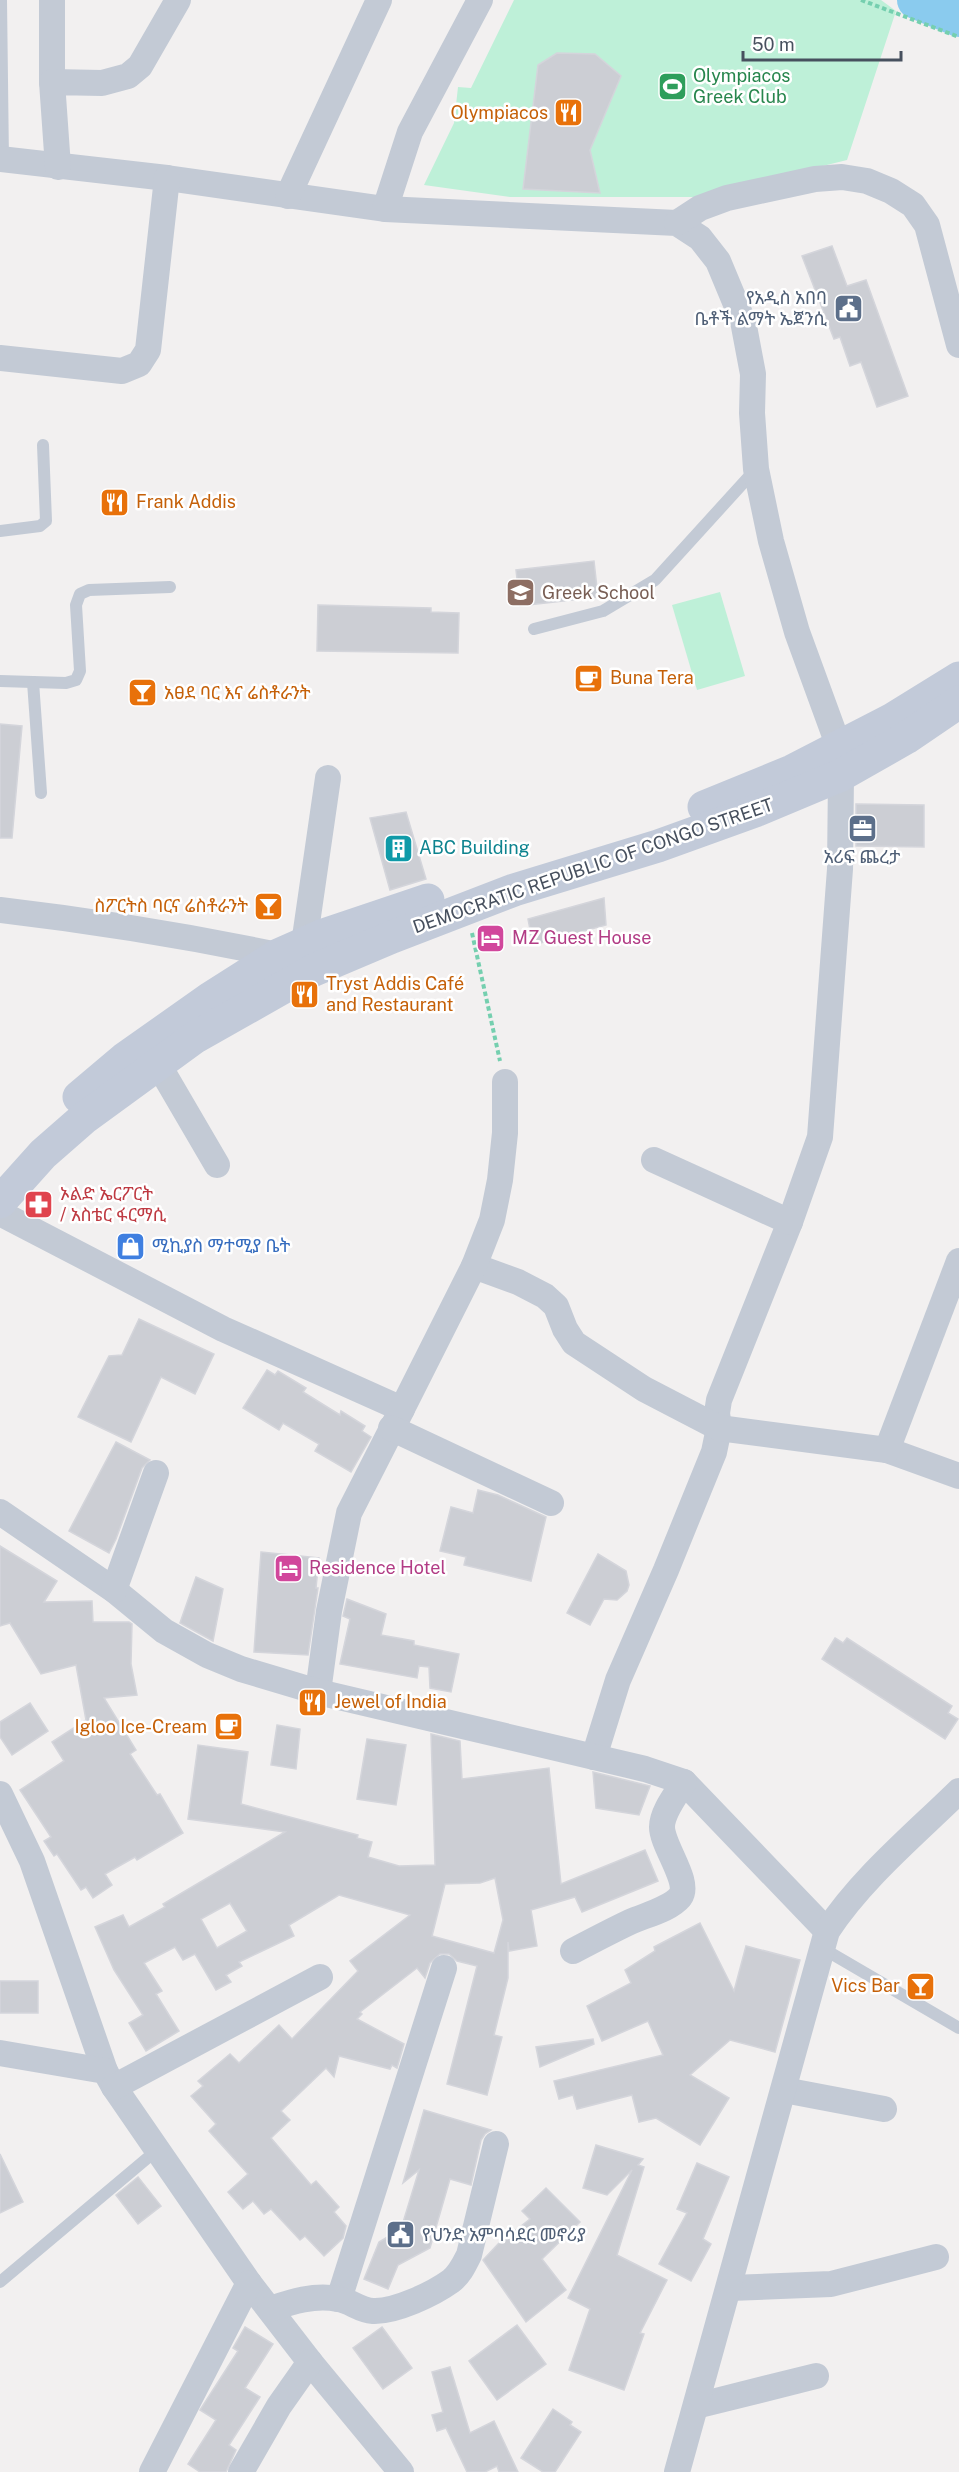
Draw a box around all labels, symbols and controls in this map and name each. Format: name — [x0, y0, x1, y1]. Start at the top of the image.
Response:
scale bar — [743, 24, 900, 62]
text: 50 m — [752, 34, 795, 55]
place label: Olympiacos Greek Club — [693, 65, 790, 107]
sports icon: Olympiacos Greek Club — [656, 70, 688, 102]
restaurant icon: Olympiacos — [553, 97, 585, 129]
place label: Olympiacos — [451, 102, 548, 123]
place label: የአዲስ አበባ ቤቶች ልማት ኤጀንሲ — [695, 287, 828, 329]
public building icon: የአዲስ አበባ ቤቶች ልማት ኤጀንሲ — [832, 292, 864, 324]
restaurant icon: Frank Addis — [99, 486, 131, 518]
place label: Frank Addis — [136, 491, 236, 512]
school or university icon: Greek School — [505, 577, 537, 609]
place label: Greek School — [542, 582, 655, 603]
cafe icon: Buna Tera — [573, 662, 605, 694]
place label: Buna Tera — [610, 667, 694, 688]
bar icon: አፀደ ባር እና ሬስቶራንት — [127, 677, 159, 709]
place label: አፀደ ባር እና ሬስቶራንት — [164, 682, 311, 703]
street label: DEMOCRATIC REPUBLIC OF CONGO STREET — [410, 794, 776, 937]
office icon: አሪፍ ጨረታ — [846, 812, 878, 844]
building icon: ABC Building — [382, 832, 414, 864]
place label: ABC Building — [419, 837, 530, 858]
place label: አሪፍ ጨረታ — [824, 846, 901, 867]
bar icon: ስፖርትስ ባርና ሬስቶራንት — [253, 890, 285, 922]
place label: ስፖርትስ ባርና ሬስቶራንት — [94, 895, 248, 916]
hotel icon: MZ Guest House — [475, 922, 507, 954]
place label: MZ Guest House — [512, 927, 651, 948]
place label: Tryst Addis Café and Restaurant — [326, 973, 464, 1015]
restaurant icon: Tryst Addis Café and Restaurant — [289, 978, 321, 1010]
place label: ኦልድ ኤርፖርት / አስቴር ፋርማሲ — [60, 1183, 167, 1225]
pharmacy icon: ኦልድ ኤርፖርት / አስቴር ፋርማሲ — [23, 1188, 55, 1220]
shop icon: ሚኪያስ ማተሚያ ቤት — [115, 1230, 147, 1262]
place label: ሚኪያስ ማተሚያ ቤት — [152, 1235, 290, 1256]
hotel icon: Residence Hotel — [272, 1552, 304, 1584]
place label: Residence Hotel — [309, 1557, 446, 1578]
restaurant icon: Jewel of India — [297, 1686, 329, 1718]
place label: Jewel of India — [334, 1691, 447, 1712]
cafe icon: Igloo Ice-Cream — [212, 1711, 244, 1743]
place label: Igloo Ice-Cream — [74, 1716, 207, 1737]
bar icon: Vics Bar — [905, 1970, 937, 2002]
place label: Vics Bar — [831, 1975, 900, 1996]
public building icon: የህንድ አምባሳደር መኖሪያ — [385, 2219, 417, 2251]
place label: የህንድ አምባሳደር መኖሪያ — [422, 2224, 586, 2245]

